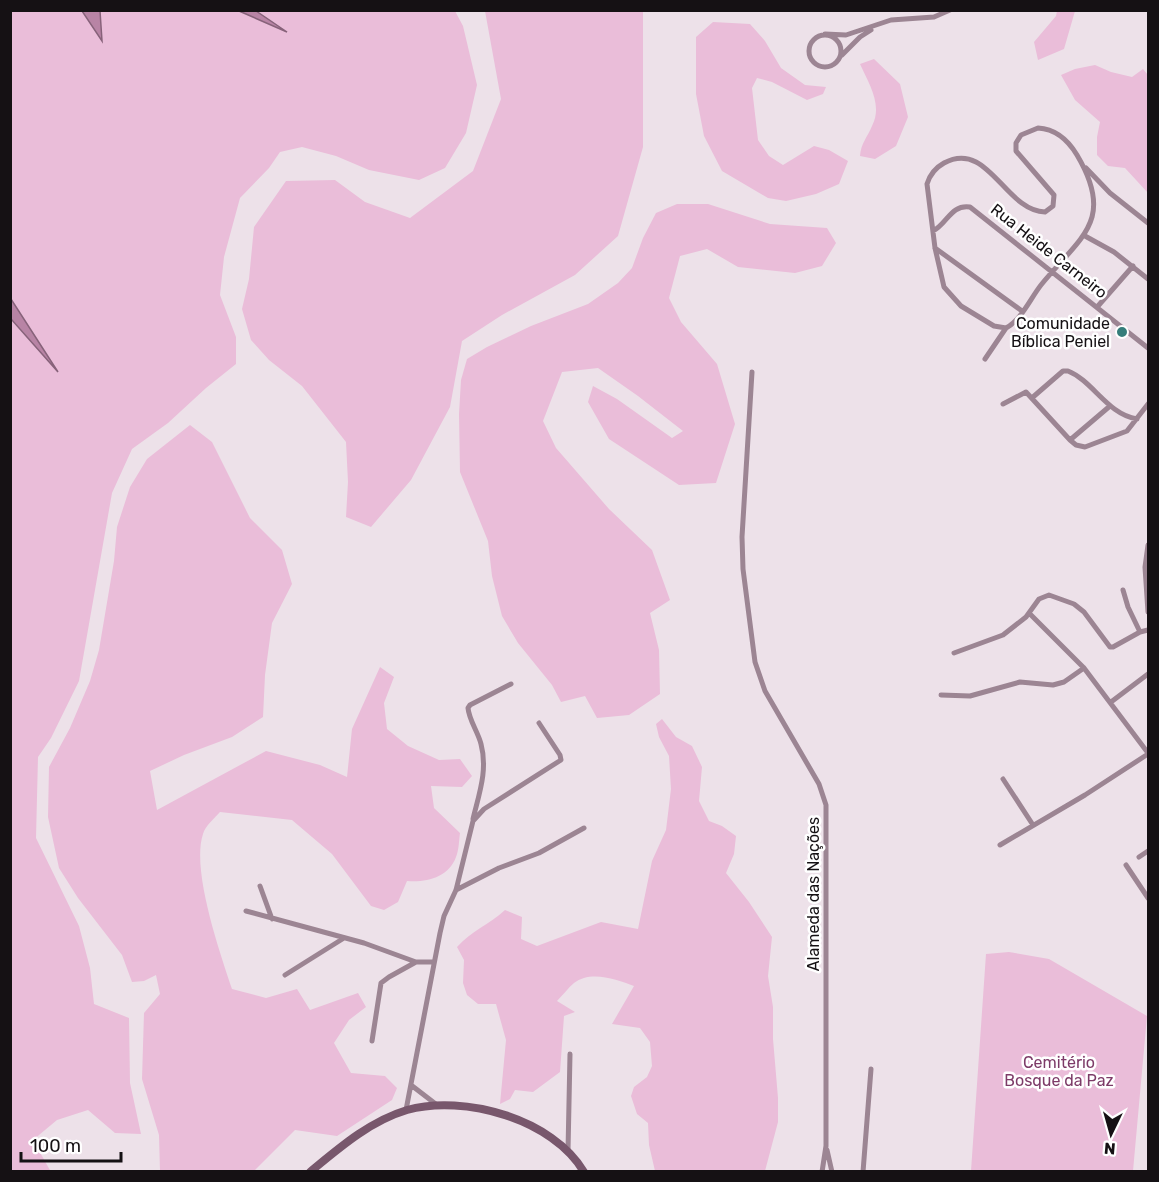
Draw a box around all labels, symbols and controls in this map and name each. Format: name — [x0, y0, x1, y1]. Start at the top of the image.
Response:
street label: Rua Heide Carneiro — [987, 200, 1111, 302]
place label: Comunidade Bíblica Peniel — [1011, 314, 1110, 351]
marker: Comunidade Bíblica Peniel — [1115, 325, 1129, 339]
street label: Alameda das Nações — [804, 817, 823, 971]
park label: Cemitério Bosque da Paz — [1004, 1053, 1114, 1090]
north arrow — [1081, 1104, 1141, 1164]
scale bar — [21, 1125, 122, 1163]
text: 100 m — [30, 1135, 81, 1157]
text: N — [1103, 1138, 1116, 1158]

